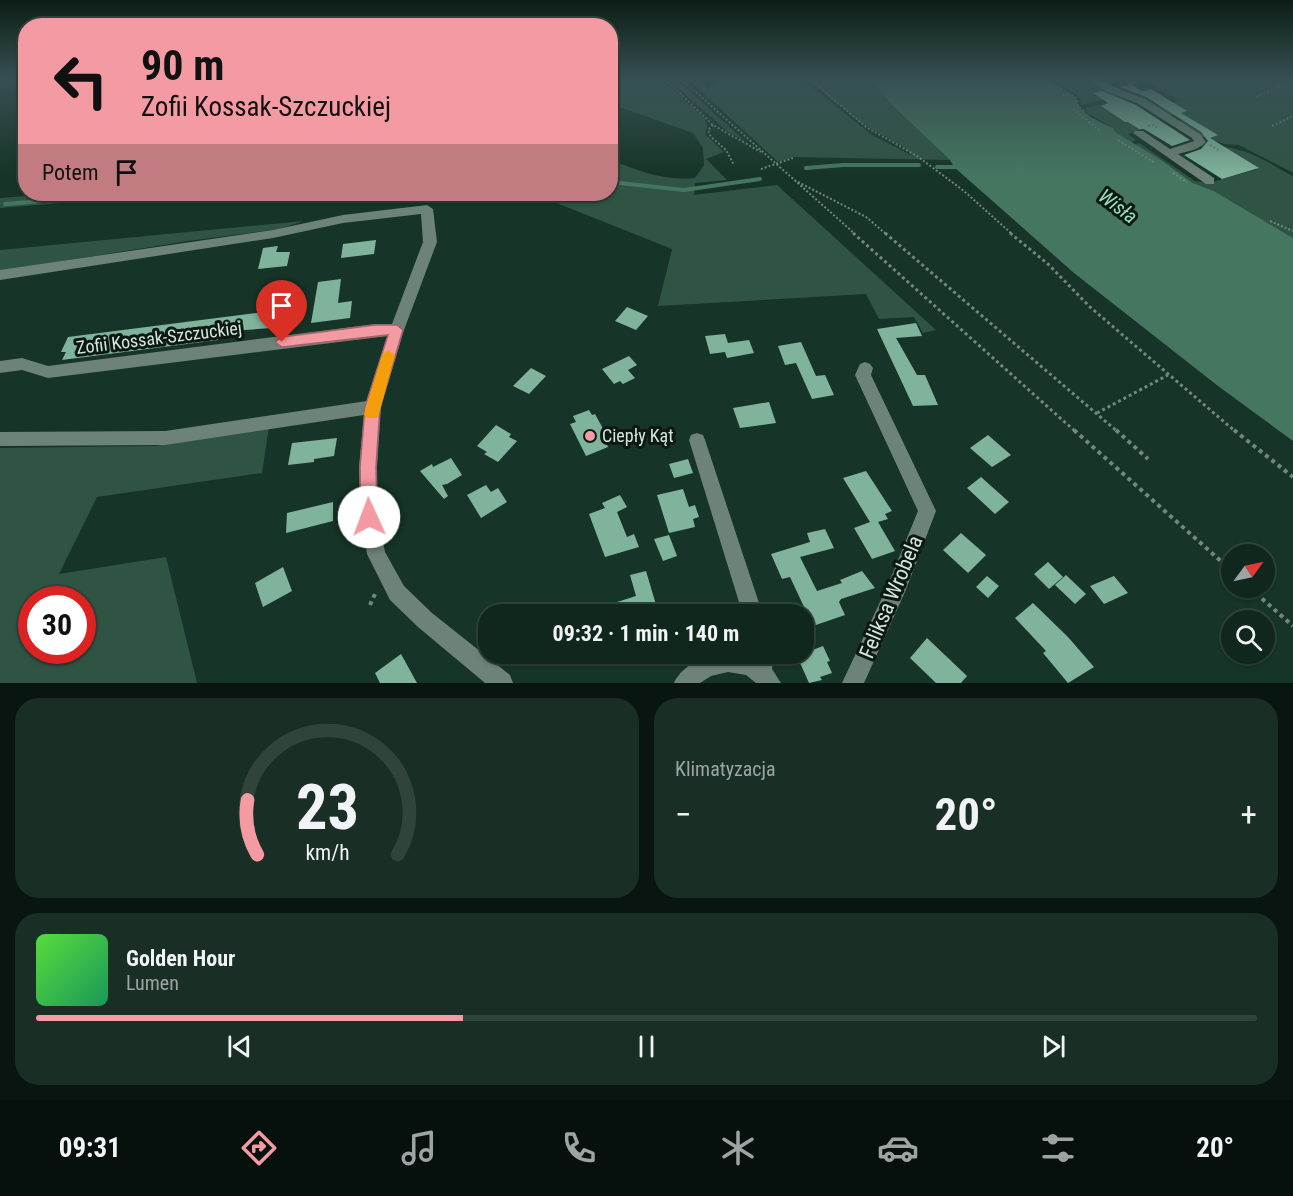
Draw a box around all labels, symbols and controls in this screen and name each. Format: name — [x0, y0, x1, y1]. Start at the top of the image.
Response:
text: 90 m — [141, 41, 224, 90]
icon: left — [42, 42, 120, 120]
text: Zofii Kossak-Szczuckiej — [141, 91, 391, 123]
icon: arrive — [110, 156, 143, 189]
text: Potem — [42, 160, 98, 185]
water label: Wisła — [1094, 184, 1142, 228]
pin — [256, 280, 307, 342]
icon: arrive — [265, 289, 298, 322]
street label: Zofii Kossak-Szczuckiej — [75, 317, 243, 358]
place label: Ciepły Kąt — [602, 425, 674, 446]
marker: Ciepły Kąt — [583, 429, 597, 443]
position arrow — [337, 485, 401, 549]
street label: Feliksa Wrobela — [854, 532, 928, 662]
north arrow — [1221, 544, 1275, 598]
map controls — [1221, 544, 1275, 664]
speed limit sign: 30 — [18, 586, 96, 664]
button: search — [1221, 610, 1275, 664]
text: 09:32 · 1 min · 140 m — [553, 621, 739, 646]
text: Klimatyzacja — [675, 757, 776, 781]
text: 23 — [295, 771, 359, 844]
text: 20° — [935, 788, 998, 841]
text: − — [675, 795, 692, 834]
text: + — [1241, 795, 1257, 834]
text: km/h — [305, 840, 349, 865]
text: Golden Hour — [126, 946, 235, 971]
text: Lumen — [126, 971, 179, 995]
icon: previous — [223, 1030, 256, 1063]
icon: pause — [630, 1030, 663, 1063]
icon: next — [1037, 1030, 1070, 1063]
icon: directions — [238, 1127, 280, 1169]
icon: music — [398, 1127, 440, 1169]
icon: phone — [558, 1127, 600, 1169]
icon: climate — [717, 1127, 759, 1169]
icon: car — [877, 1127, 919, 1169]
icon: filters — [1037, 1127, 1079, 1169]
text: 09:31 — [59, 1132, 121, 1164]
text: 20° — [1196, 1132, 1234, 1164]

